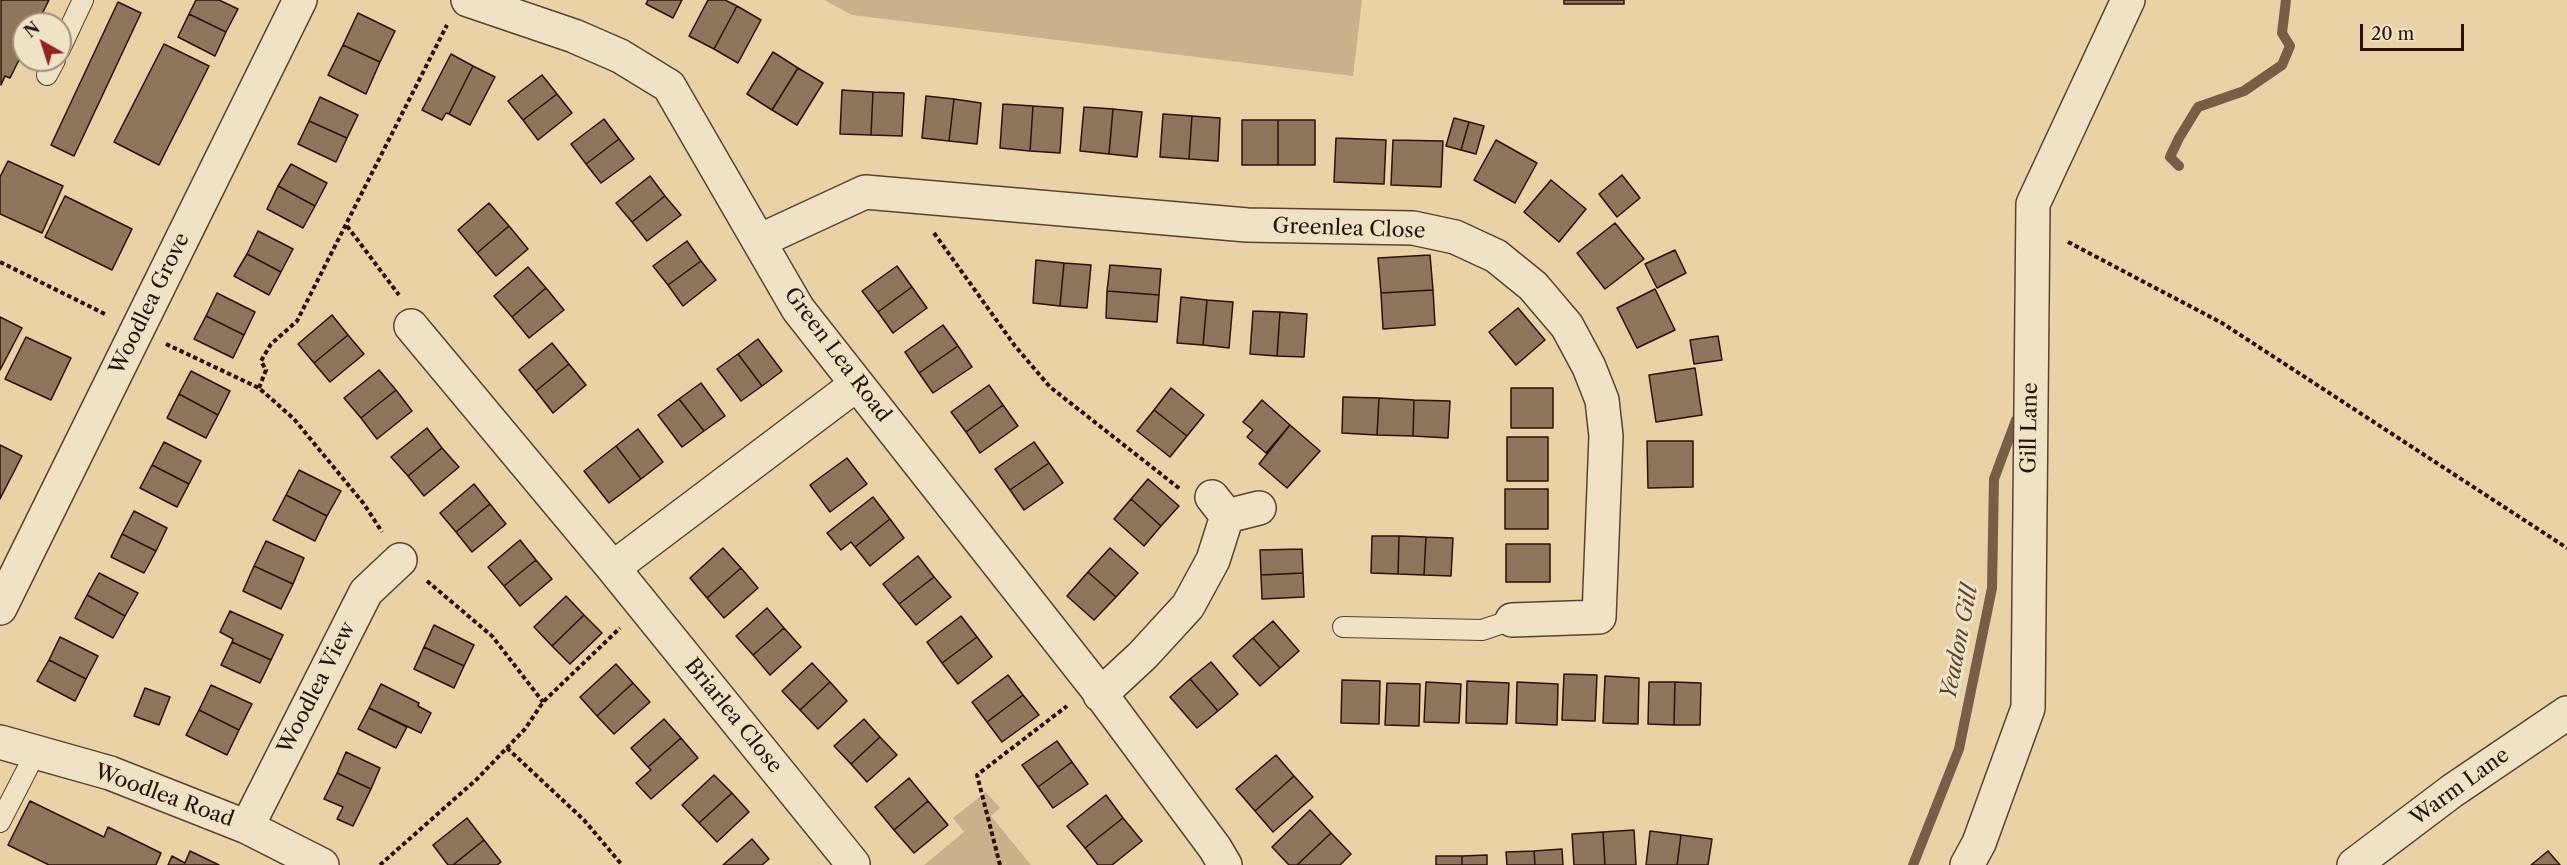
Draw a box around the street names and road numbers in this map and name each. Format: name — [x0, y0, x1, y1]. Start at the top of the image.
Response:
street label: Greenlea Close — [1272, 214, 1426, 244]
street label: Woodlea Grove — [105, 229, 195, 379]
street label: Green Lea Road — [778, 283, 896, 427]
street label: Gill Lane — [2017, 382, 2043, 474]
street label: Woodlea View — [273, 618, 361, 758]
street label: Briarlea Close — [679, 653, 787, 779]
street label: Warm Lane — [2406, 743, 2514, 831]
street label: Woodlea Road — [91, 759, 237, 833]

